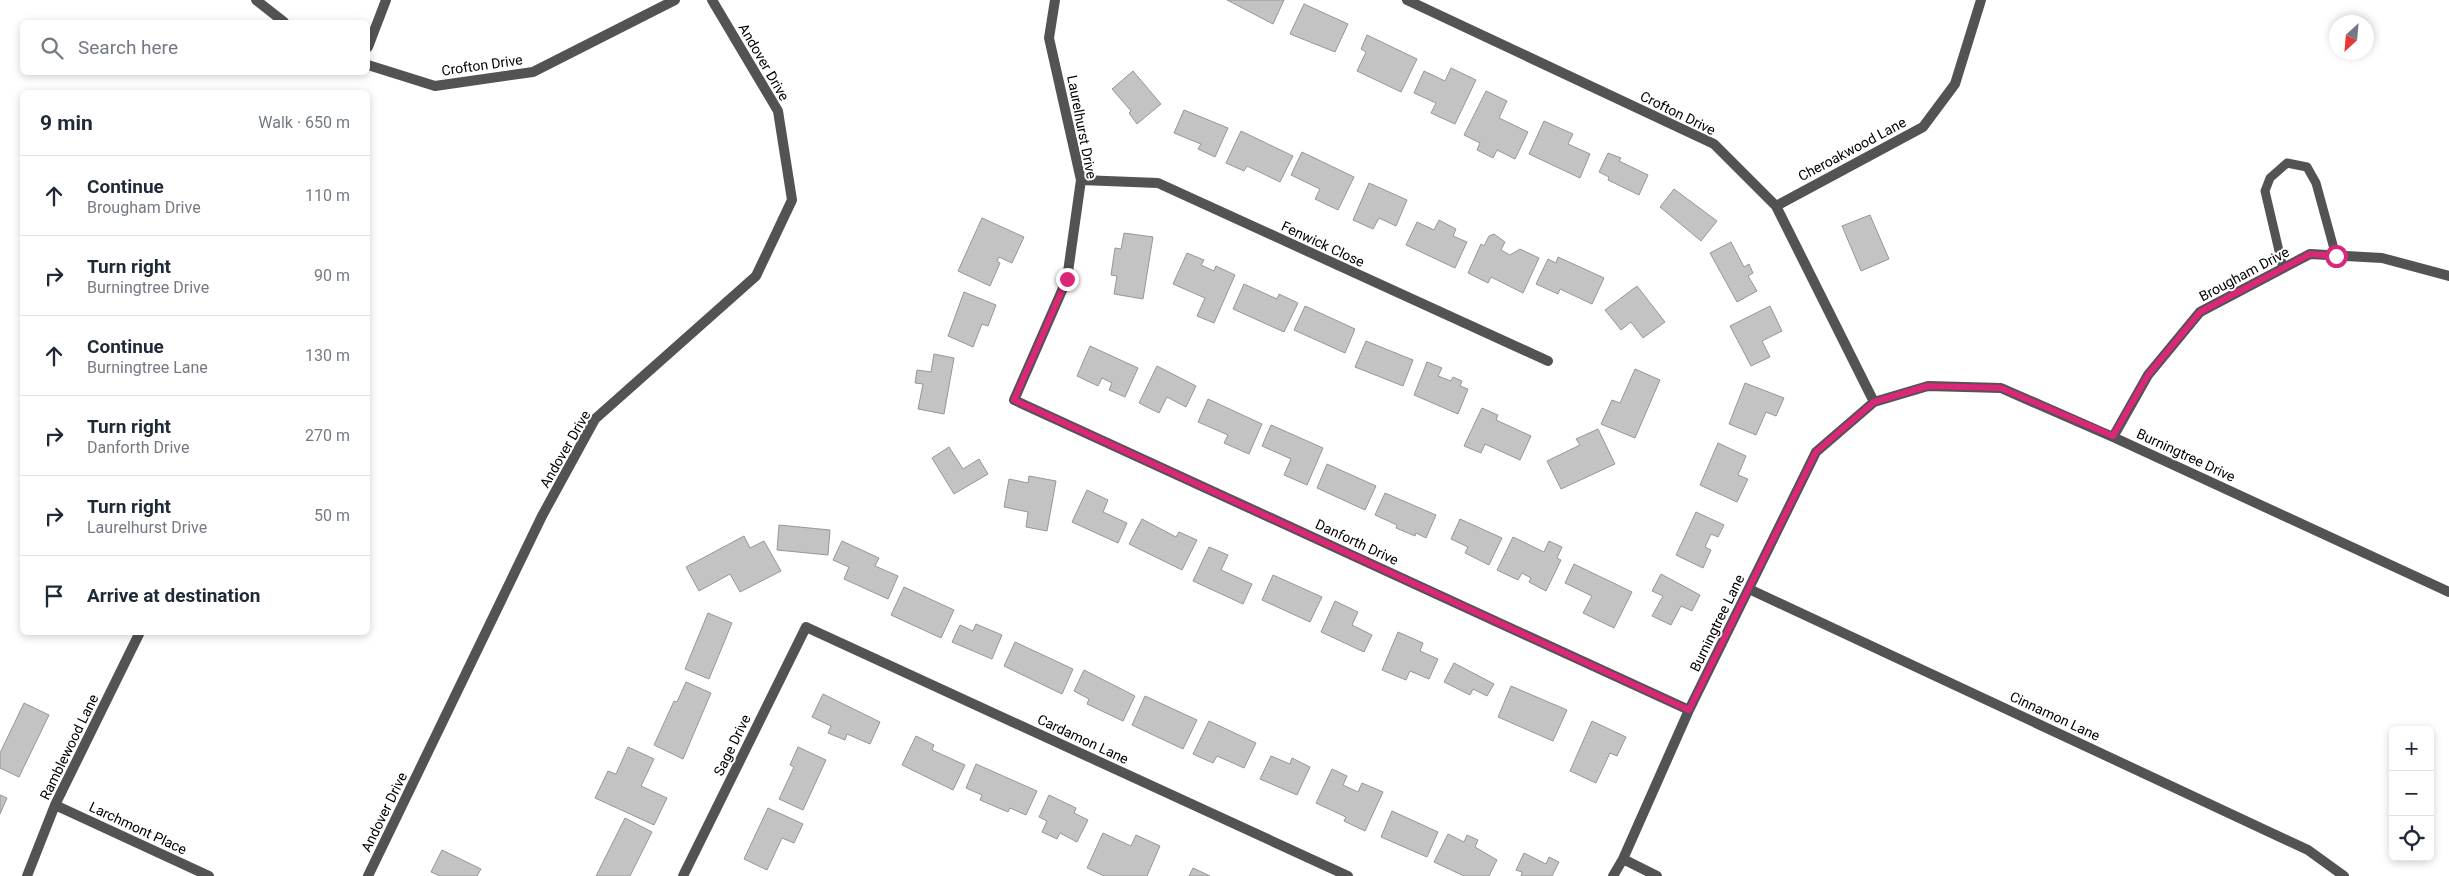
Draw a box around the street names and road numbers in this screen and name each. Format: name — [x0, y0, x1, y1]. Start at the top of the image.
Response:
street label: Andover Drive — [735, 21, 793, 103]
street label: Crofton Drive — [440, 51, 524, 79]
street label: Laurelhurst Drive — [1064, 74, 1100, 180]
street label: Crofton Drive — [1638, 88, 1718, 138]
street label: Cheroakwood Lane — [1795, 114, 1909, 184]
street label: Fenwick Close — [1279, 218, 1367, 270]
street label: Brougham Drive — [2196, 244, 2292, 304]
street label: Andover Drive — [536, 408, 594, 490]
street label: Burningtree Drive — [2134, 425, 2238, 485]
street label: Danforth Drive — [1313, 516, 1401, 568]
street label: Burningtree Lane — [1687, 572, 1747, 674]
street label: Cinnamon Lane — [2007, 688, 2103, 744]
street label: Ramblewood Lane — [37, 692, 101, 802]
street label: Cardamon Lane — [1035, 711, 1131, 767]
street label: Sage Drive — [710, 712, 754, 778]
street label: Andover Drive — [358, 770, 410, 854]
street label: Larchmont Place — [87, 798, 189, 858]

